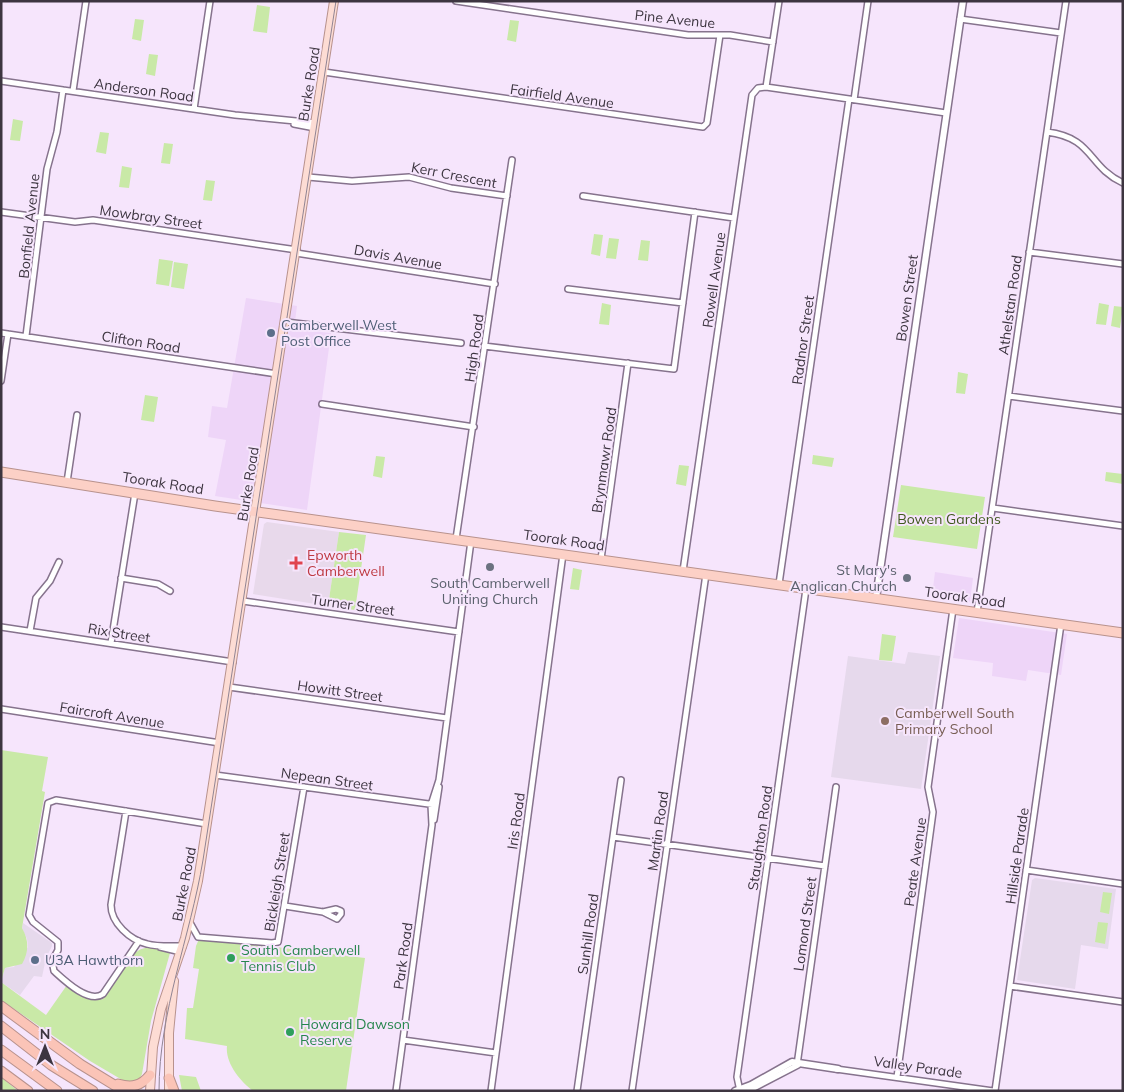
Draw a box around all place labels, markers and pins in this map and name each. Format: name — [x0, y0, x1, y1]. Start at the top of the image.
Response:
place label: Camberwell West Post Office — [281, 316, 397, 350]
marker: Camberwell West Post Office — [265, 327, 277, 339]
place label: Epworth Camberwell — [307, 546, 385, 580]
marker: Epworth Camberwell — [289, 556, 303, 570]
marker: South Camberwell Uniting Church — [484, 561, 496, 573]
place label: St Mary's Anglican Church — [790, 561, 897, 595]
marker: St Mary's Anglican Church — [901, 572, 913, 584]
place label: South Camberwell Uniting Church — [430, 574, 550, 608]
place label: Camberwell South Primary School — [895, 704, 1014, 738]
marker: Camberwell South Primary School — [879, 715, 891, 727]
place label: South Camberwell Tennis Club — [241, 941, 360, 975]
place label: U3A Hawthorn — [45, 951, 143, 969]
marker: South Camberwell Tennis Club — [225, 952, 237, 964]
marker: U3A Hawthorn — [29, 954, 41, 966]
place label: Howard Dawson Reserve — [300, 1015, 410, 1049]
marker: Howard Dawson Reserve — [284, 1026, 296, 1038]

